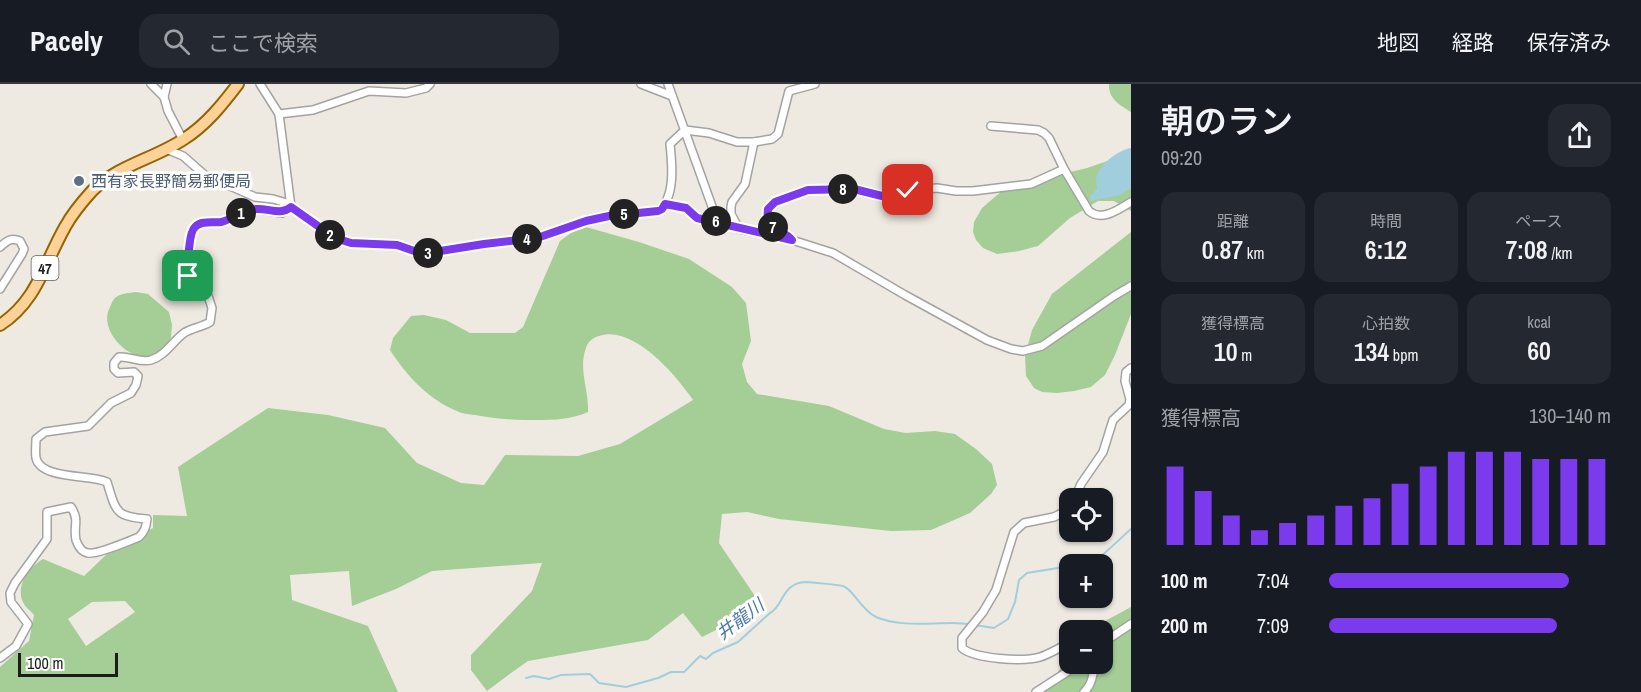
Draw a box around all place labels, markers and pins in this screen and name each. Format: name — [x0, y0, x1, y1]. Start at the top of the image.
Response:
pin — [882, 164, 933, 215]
place label: 西有家長野簡易郵便局 — [91, 170, 251, 192]
marker: 西有家長野簡易郵便局 — [72, 174, 86, 188]
pin: 8 — [828, 174, 858, 204]
pin: 1 — [226, 198, 256, 228]
pin: 5 — [609, 199, 639, 229]
pin: 6 — [701, 206, 731, 236]
pin: 7 — [758, 212, 788, 242]
pin: 2 — [315, 220, 345, 250]
pin: 4 — [512, 224, 542, 254]
pin: 3 — [413, 238, 443, 268]
pin — [162, 250, 213, 301]

